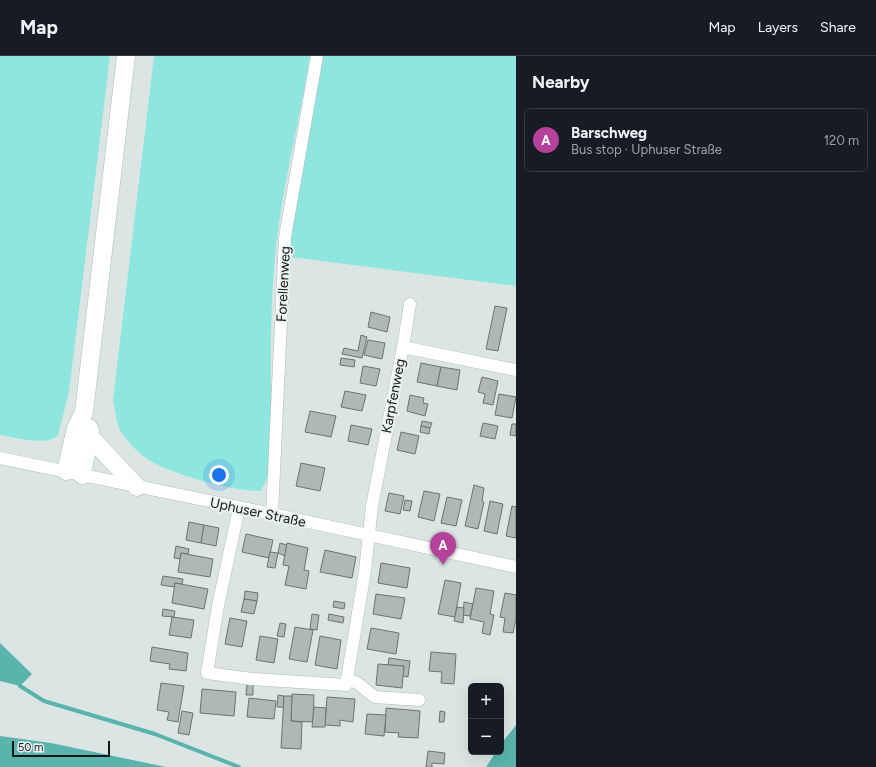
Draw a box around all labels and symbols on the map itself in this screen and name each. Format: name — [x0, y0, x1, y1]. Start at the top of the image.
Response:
street label: Forellenweg — [273, 246, 294, 323]
street label: Karpfenweg — [378, 357, 409, 435]
your location — [209, 465, 229, 485]
street label: Uphuser Straße — [208, 494, 308, 531]
pin: A — [430, 532, 456, 565]
scale bar — [12, 739, 110, 758]

